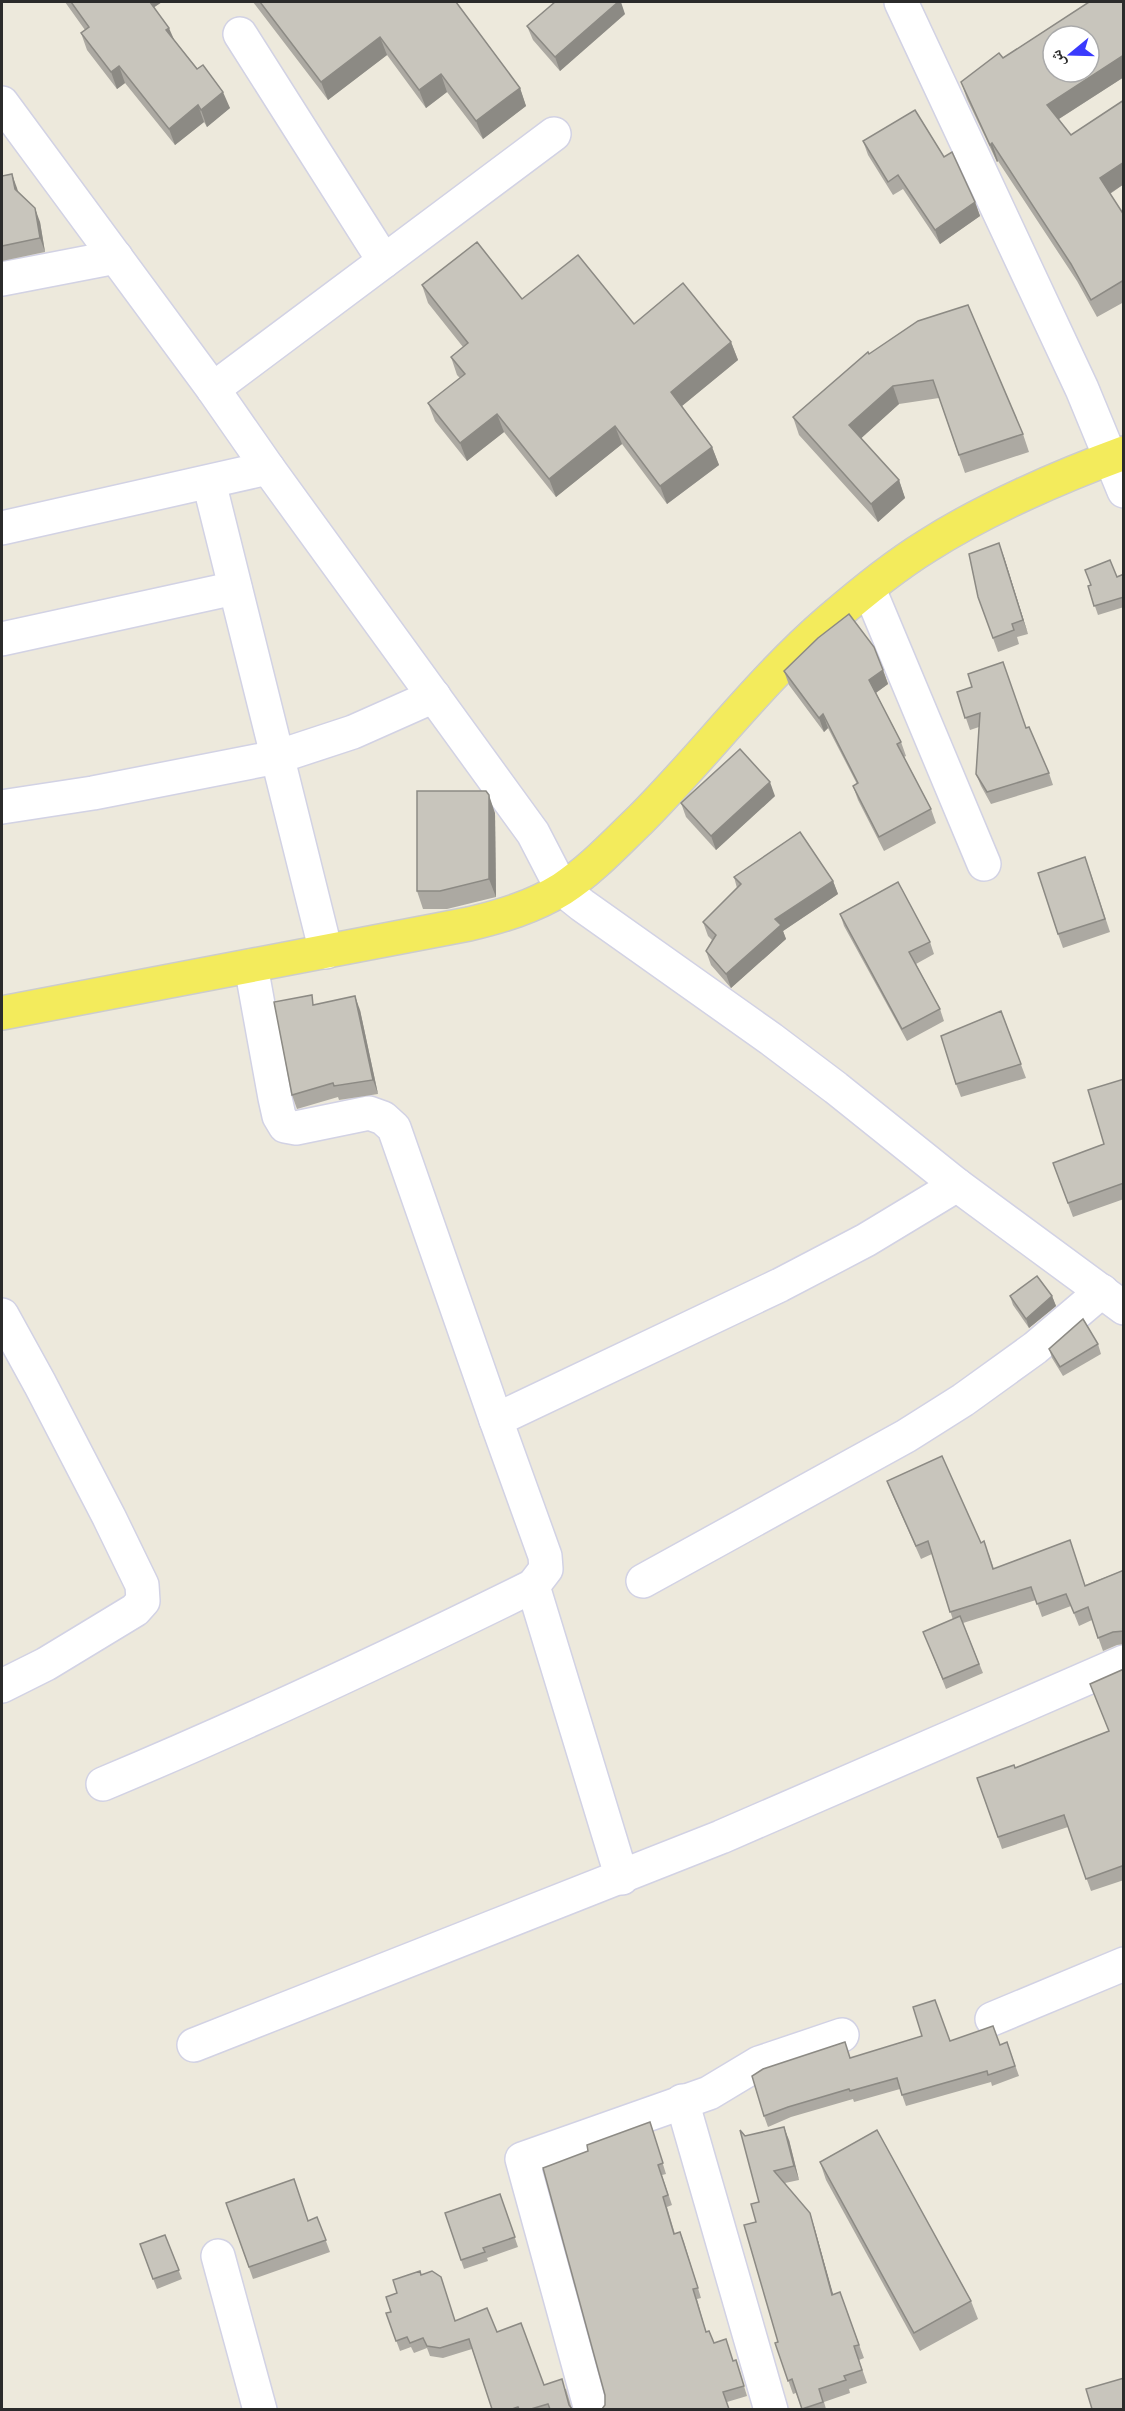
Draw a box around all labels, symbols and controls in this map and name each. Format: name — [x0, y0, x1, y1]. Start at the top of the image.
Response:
north arrow — [1041, 24, 1101, 84]
text: ش — [1044, 47, 1070, 70]

